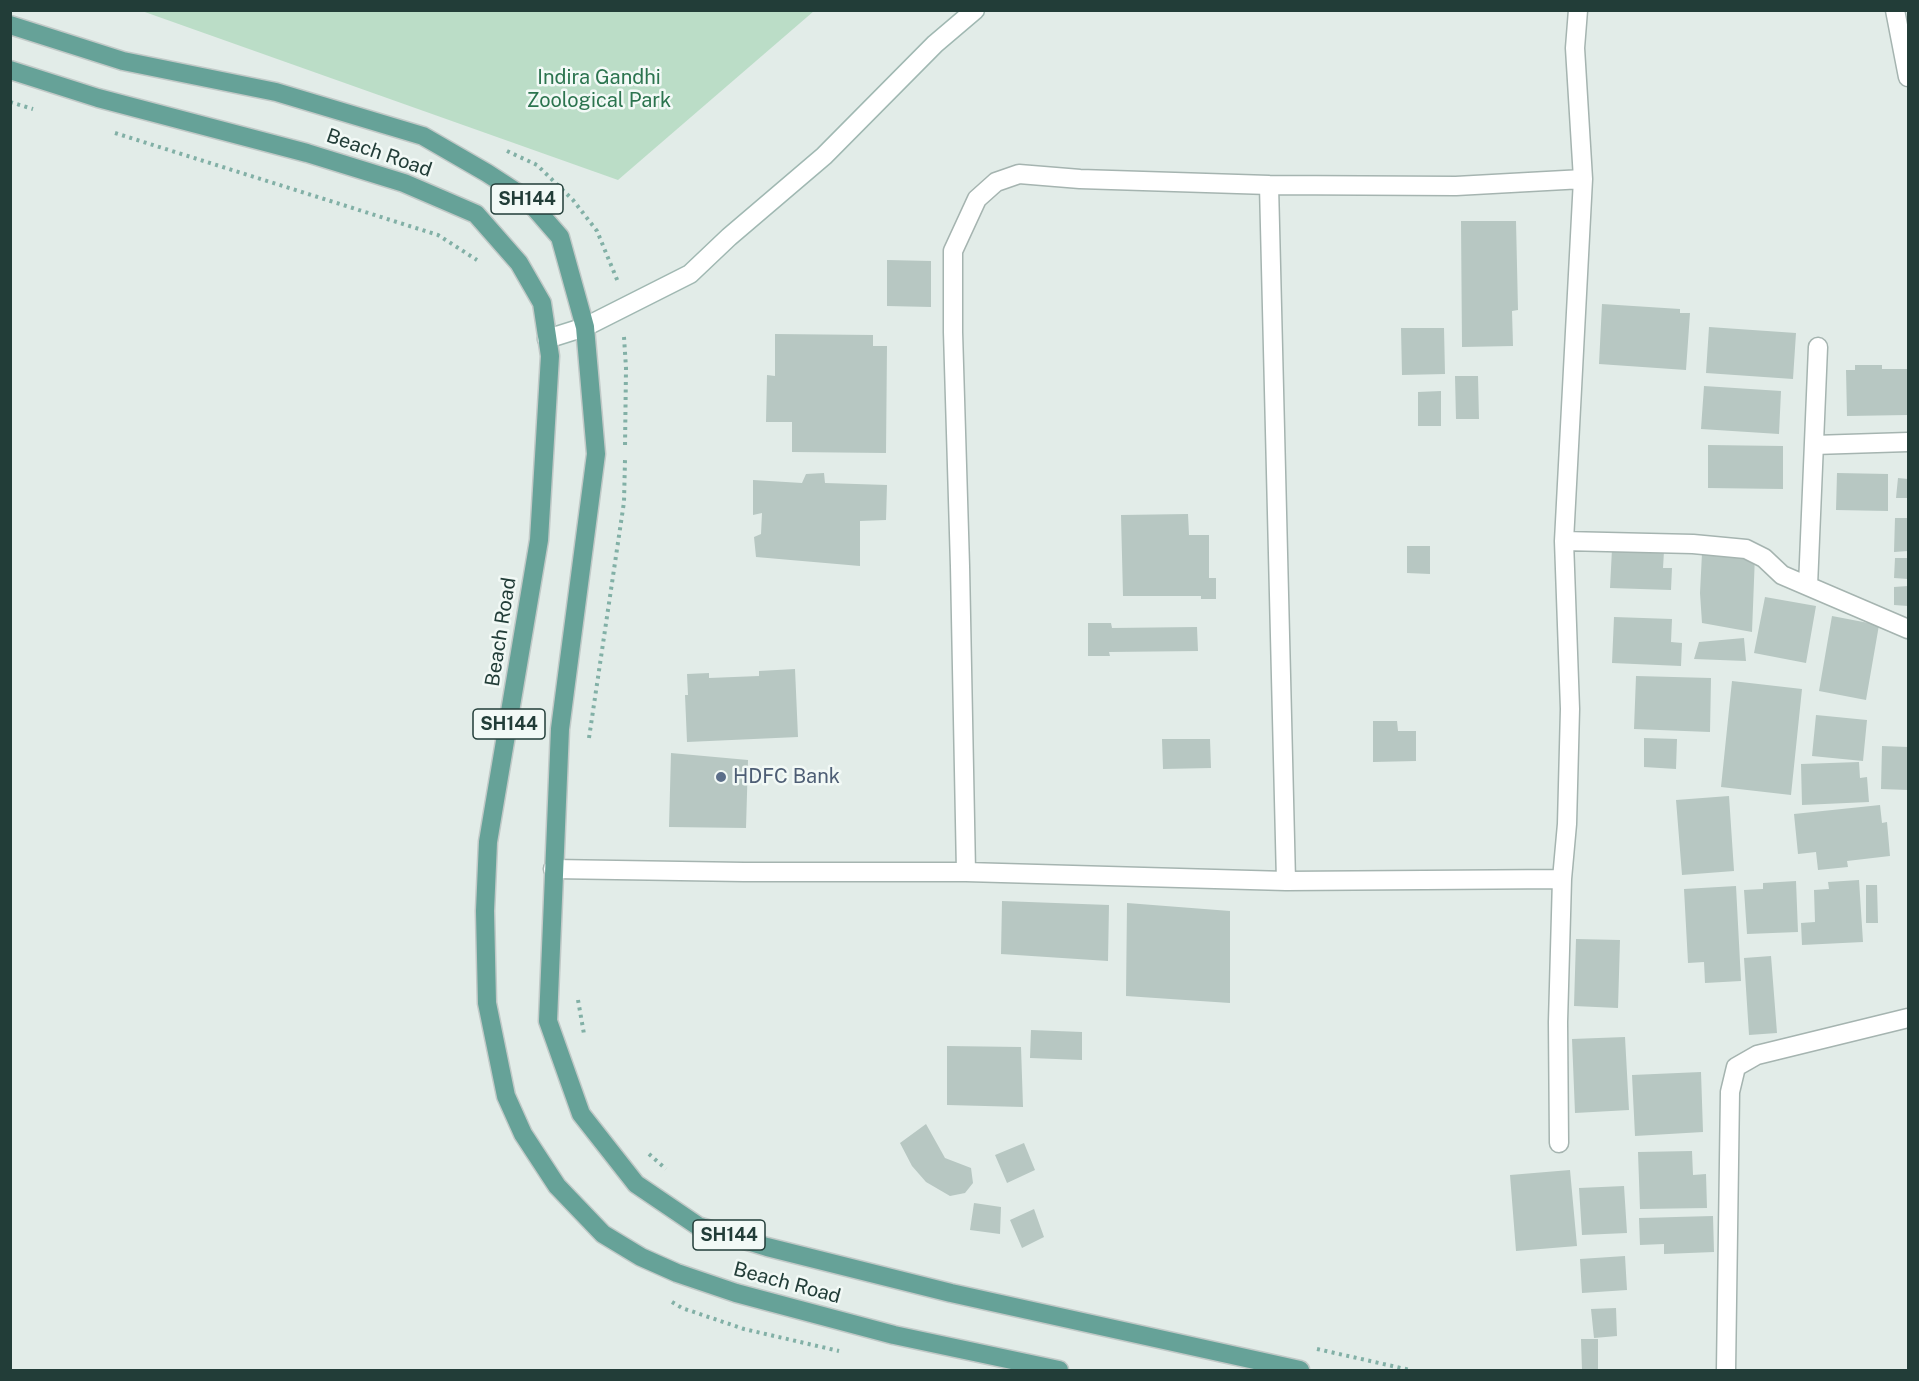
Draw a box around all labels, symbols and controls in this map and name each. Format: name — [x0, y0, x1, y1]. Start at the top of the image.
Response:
park label: Indira Gandhi Zoological Park — [527, 66, 671, 113]
street label: Beach Road — [323, 124, 435, 182]
road number: SH144 — [491, 184, 563, 214]
street label: Beach Road — [481, 576, 521, 688]
road number: SH144 — [473, 709, 545, 739]
place label: HDFC Bank — [733, 765, 840, 789]
marker: HDFC Bank — [714, 770, 728, 784]
road number: SH144 — [693, 1220, 765, 1250]
street label: Beach Road — [731, 1257, 843, 1309]

